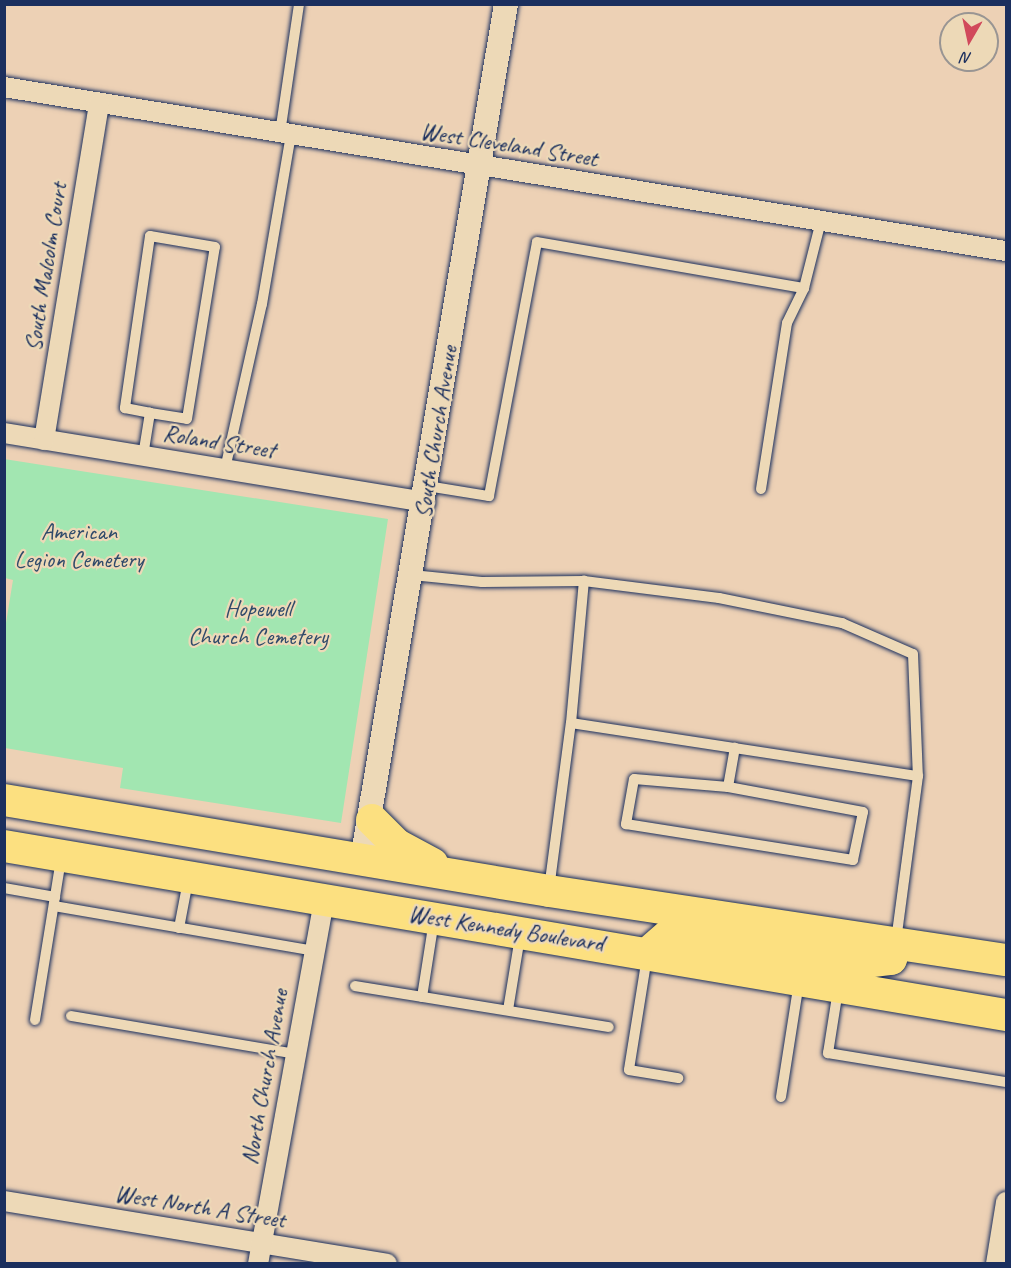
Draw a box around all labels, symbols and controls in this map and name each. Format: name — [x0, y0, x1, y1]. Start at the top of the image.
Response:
north arrow — [939, 12, 999, 72]
text: N — [960, 47, 973, 68]
street label: West Cleveland Street — [419, 117, 599, 173]
street label: South Malcolm Court — [18, 180, 74, 354]
street label: South Church Avenue — [408, 344, 464, 520]
street label: Roland Street — [161, 419, 277, 465]
park label: American Legion Cemetery — [14, 518, 144, 574]
park label: Hopewell Church Cemetery — [189, 595, 327, 651]
street label: West Kennedy Boulevard — [406, 899, 606, 959]
street label: North Church Avenue — [235, 987, 295, 1167]
street label: West North A Street — [112, 1179, 288, 1235]

